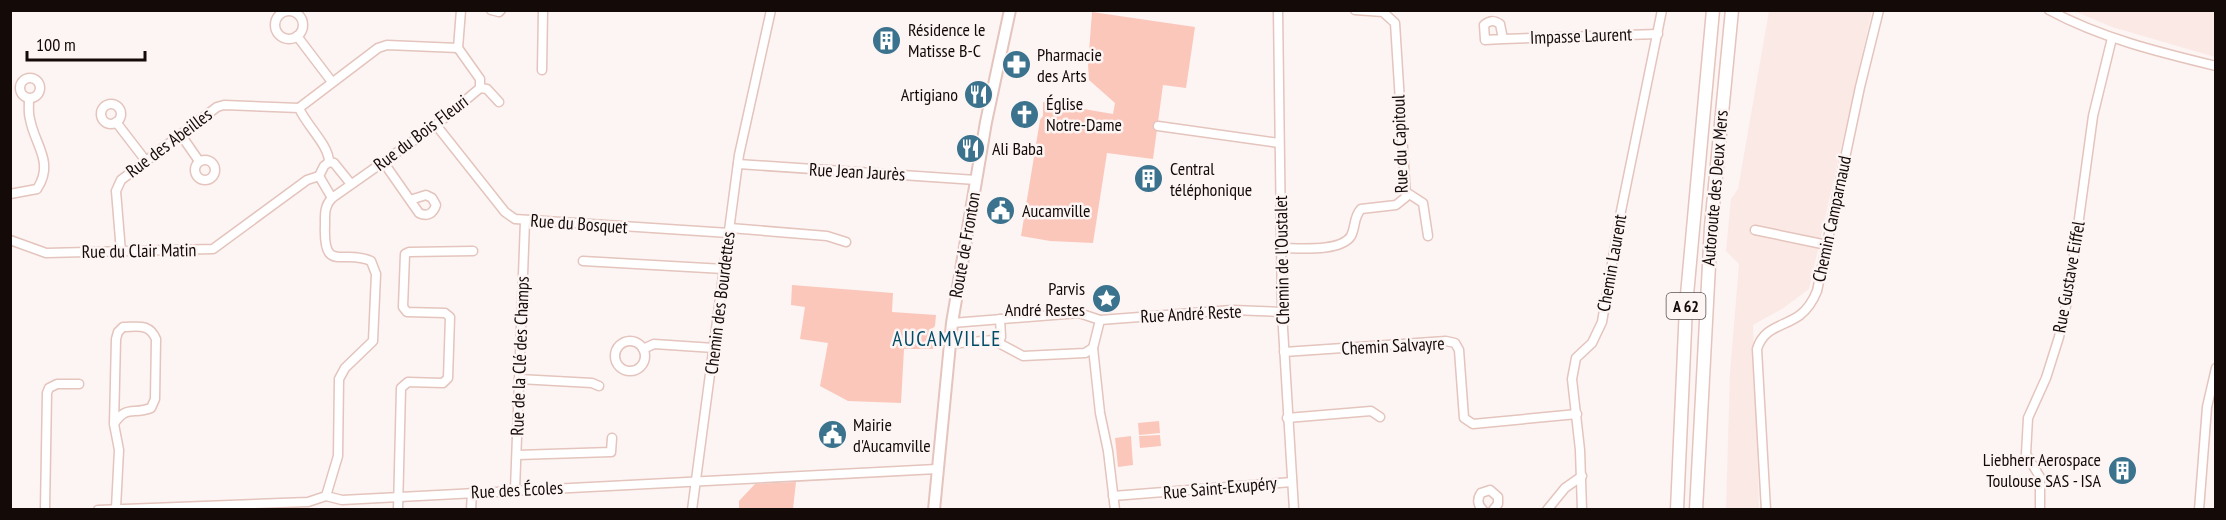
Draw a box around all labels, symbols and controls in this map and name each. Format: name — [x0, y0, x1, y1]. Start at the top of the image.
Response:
place label: Résidence le Matisse B-C — [908, 18, 985, 62]
street label: Impasse Laurent — [1530, 22, 1632, 49]
scale bar — [27, 24, 146, 62]
building icon: Résidence le Matisse B-C — [871, 24, 903, 56]
text: 100 m — [36, 33, 76, 56]
place label: Pharmacie des Arts — [1037, 43, 1102, 87]
pharmacy icon: Pharmacie des Arts — [1000, 49, 1032, 81]
restaurant icon: Artigiano — [963, 79, 995, 111]
place label: Artigiano — [901, 83, 958, 106]
street label: Rue du Bois Fleuri — [369, 89, 473, 176]
place label: Église Notre-Dame — [1046, 92, 1122, 136]
street label: Rue du Capitoul — [1386, 94, 1413, 194]
church icon: Église Notre-Dame — [1009, 98, 1041, 130]
street label: Rue des Abeilles — [121, 103, 216, 182]
street label: Autoroute des Deux Mers — [1696, 109, 1733, 267]
restaurant icon: Ali Baba — [955, 133, 987, 165]
place label: Ali Baba — [992, 137, 1043, 160]
street label: Chemin Camparnaud — [1807, 154, 1856, 284]
street label: Rue Jean Jaurès — [808, 157, 906, 186]
place label: Central téléphonique — [1170, 157, 1252, 201]
building icon: Central téléphonique — [1133, 163, 1165, 195]
street label: Route de Fronton — [944, 190, 985, 300]
public building icon: Aucamville — [985, 195, 1017, 227]
street label: Chemin de l'Oustalet — [1269, 195, 1294, 325]
place label: Aucamville — [1022, 199, 1090, 222]
street label: Rue du Bosquet — [530, 209, 628, 238]
street label: Chemin Laurent — [1592, 212, 1631, 313]
street label: Rue Gustave Eiffel — [2047, 218, 2090, 335]
street label: Chemin des Bourdettes — [699, 230, 740, 376]
street label: Rue du Clair Matin — [81, 238, 197, 263]
street label: Rue de la Clé des Champs — [505, 276, 534, 436]
place label: Parvis André Restes — [1005, 277, 1085, 321]
place icon: Parvis André Restes — [1090, 283, 1122, 315]
road number: A 62 — [1666, 293, 1706, 319]
street label: Rue André Reste — [1140, 299, 1242, 328]
district label: AUCAMVILLE — [892, 325, 1002, 352]
street label: Chemin Salvayre — [1341, 331, 1445, 360]
place label: Mairie d'Aucamville — [853, 413, 931, 457]
public building icon: Mairie d'Aucamville — [816, 419, 848, 451]
place label: Liebherr Aerospace Toulouse SAS - ISA — [1983, 448, 2101, 492]
building icon: Liebherr Aerospace Toulouse SAS - ISA — [2106, 454, 2138, 486]
street label: Rue Saint-Exupéry — [1162, 471, 1278, 504]
street label: Rue des Écoles — [470, 476, 564, 503]

